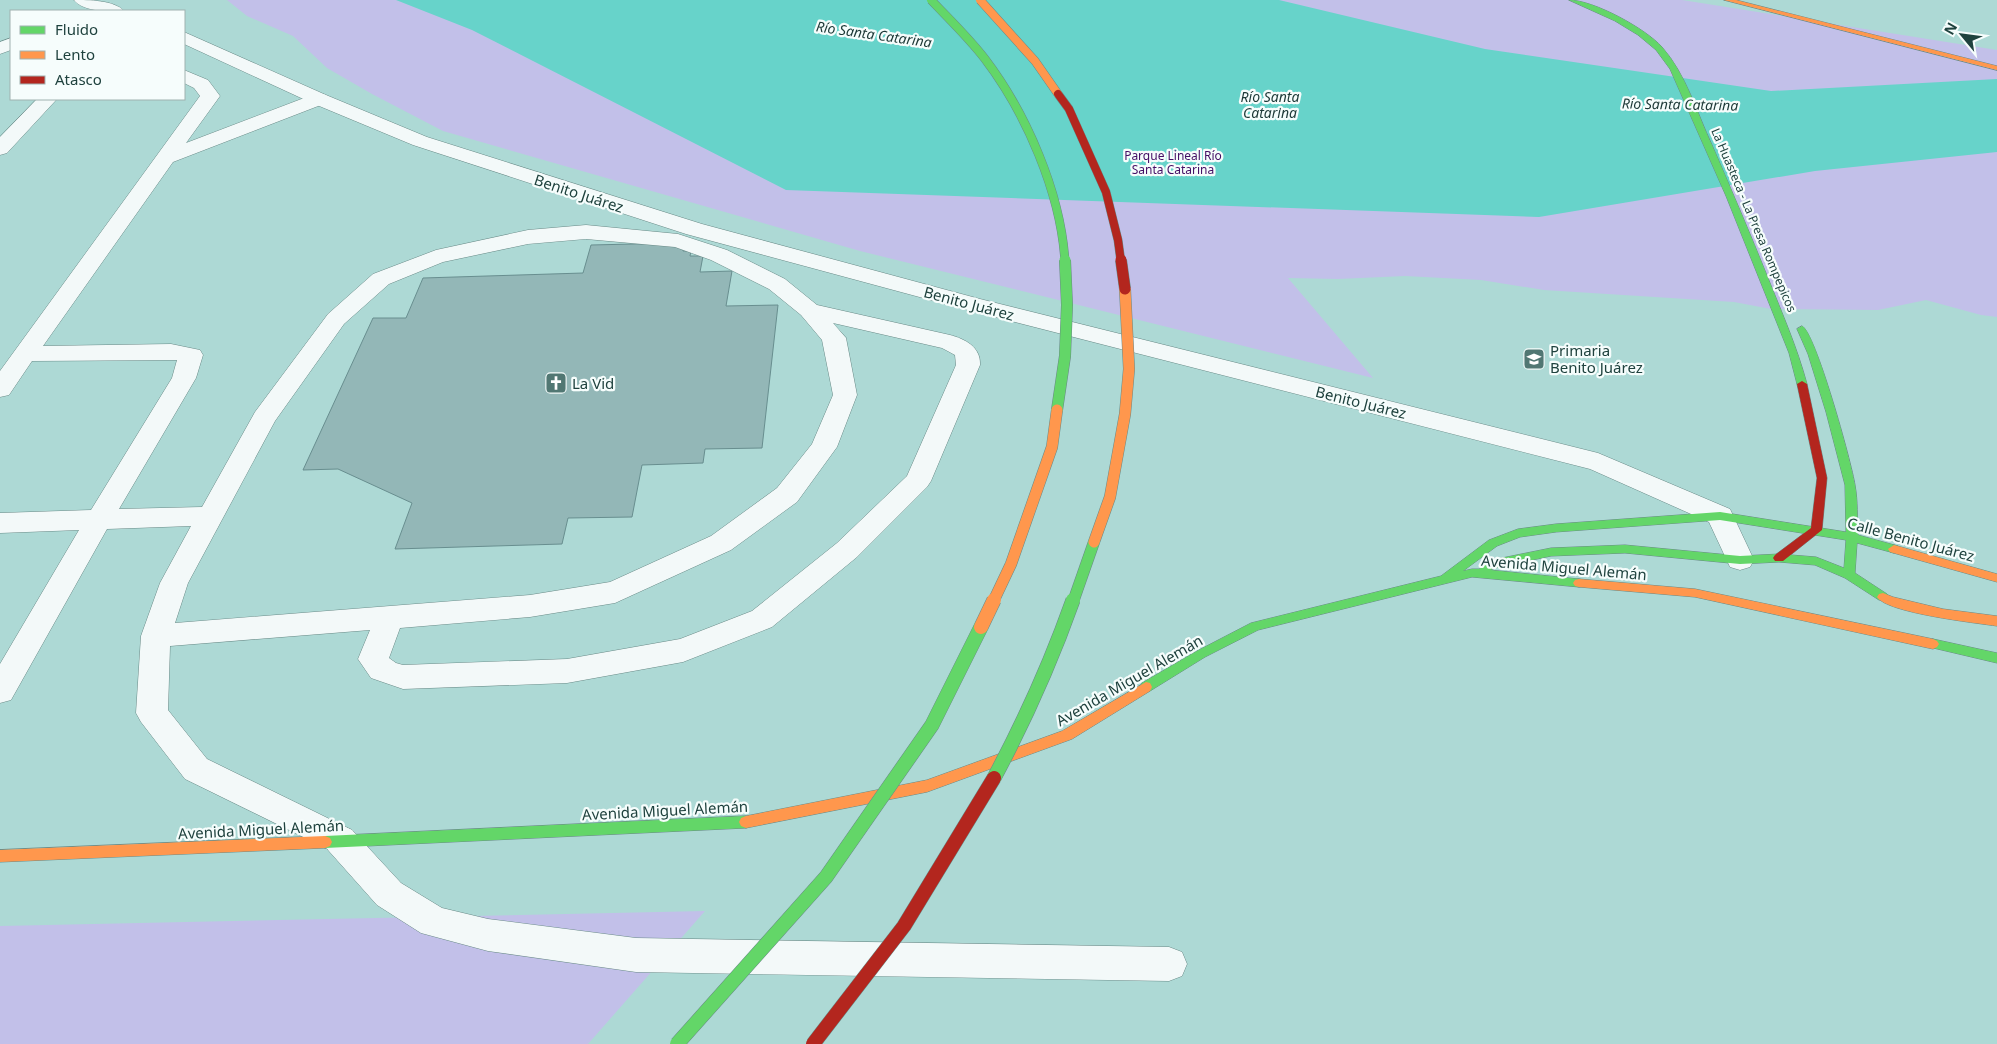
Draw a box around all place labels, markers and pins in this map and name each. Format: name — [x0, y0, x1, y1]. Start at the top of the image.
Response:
place label: Primaria Benito Juárez — [1550, 340, 1643, 377]
school or university icon: Primaria Benito Juárez — [1522, 347, 1546, 371]
church icon: La Vid — [544, 371, 568, 395]
place label: La Vid — [572, 373, 614, 393]

